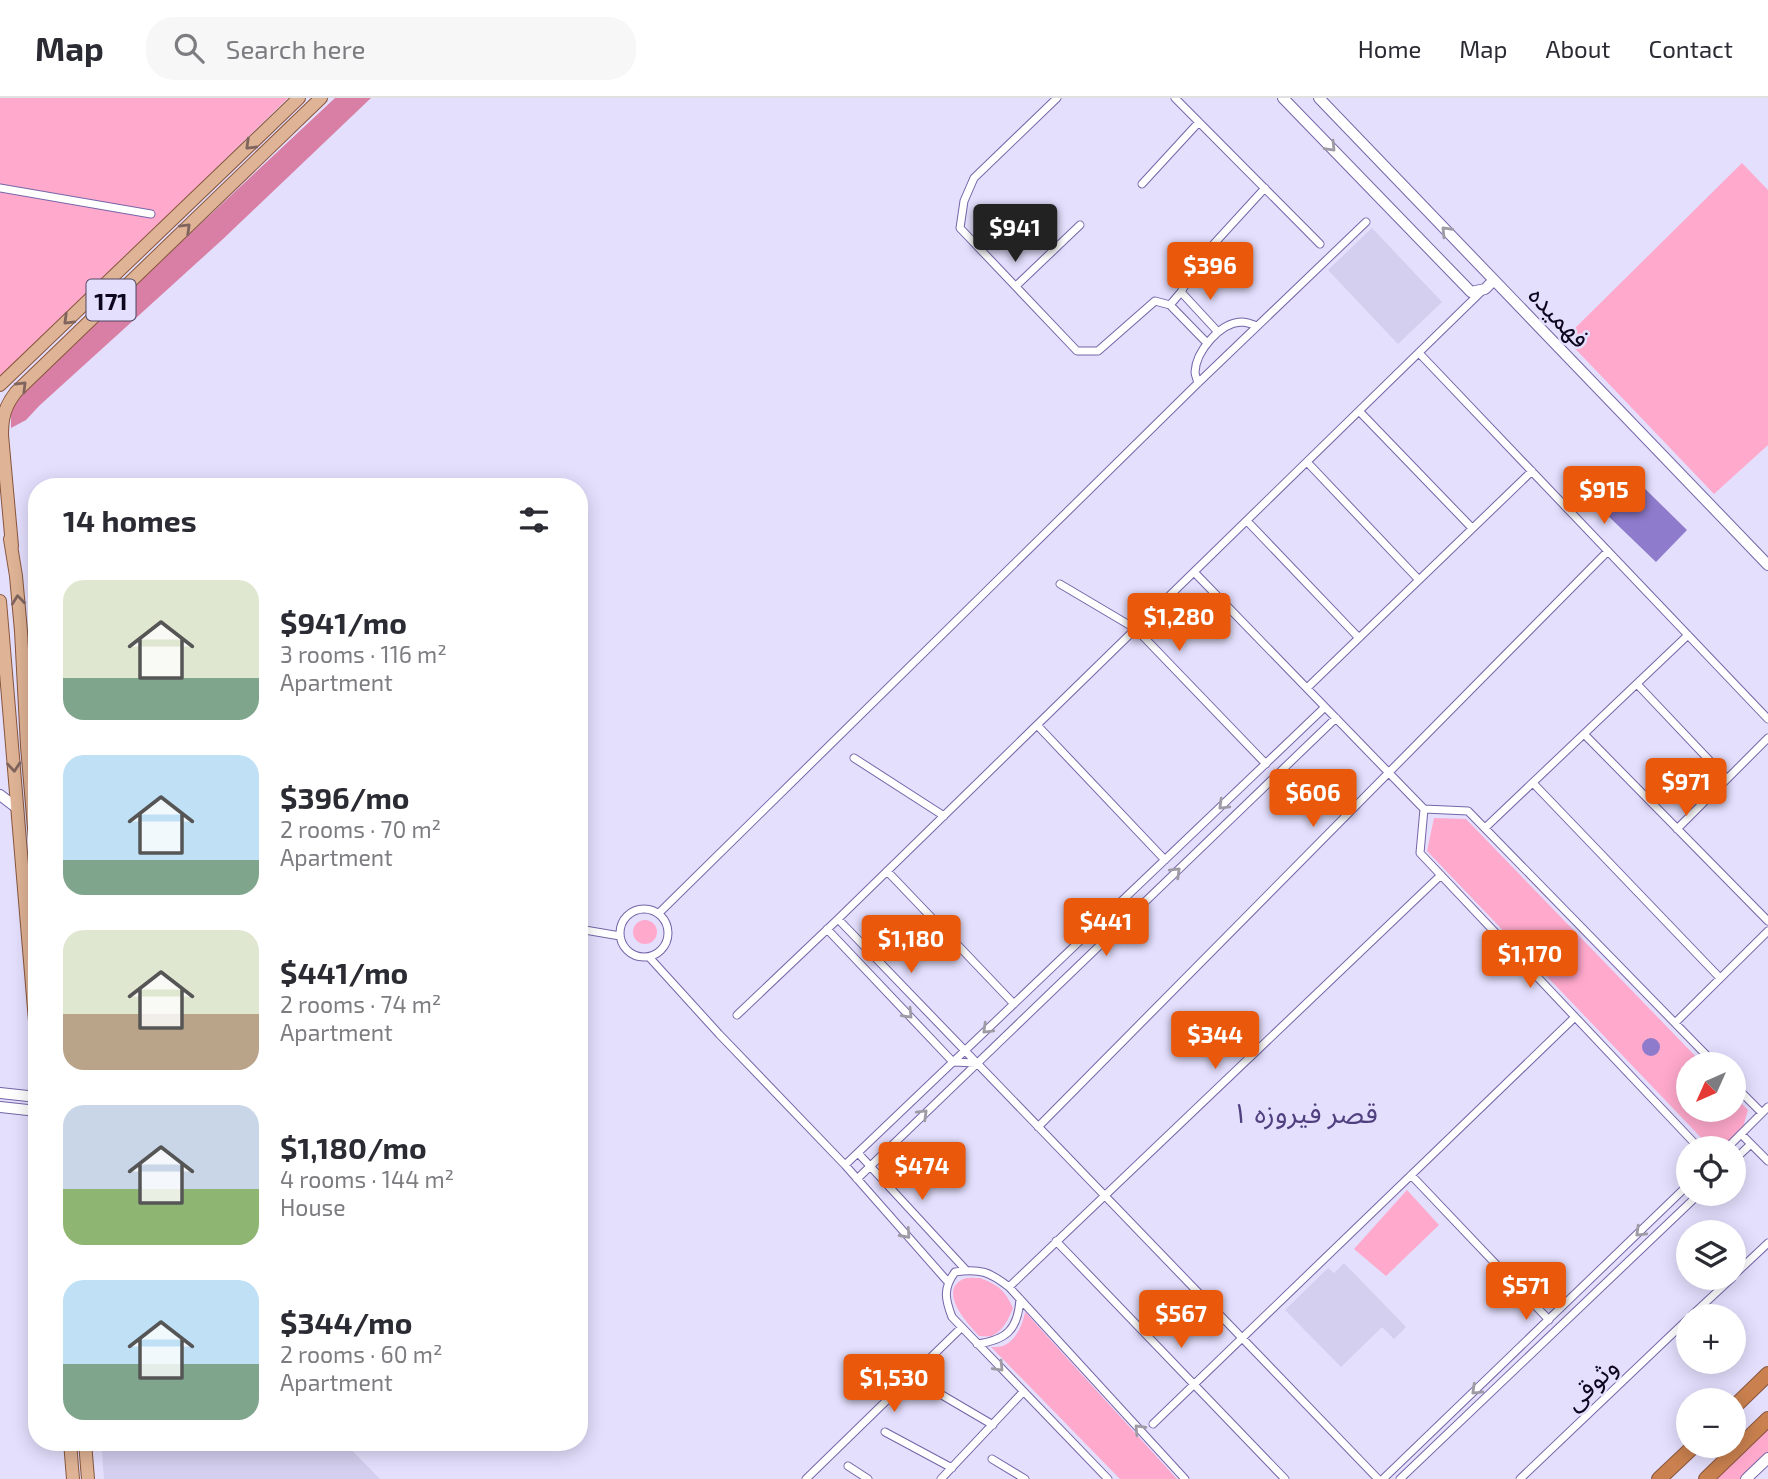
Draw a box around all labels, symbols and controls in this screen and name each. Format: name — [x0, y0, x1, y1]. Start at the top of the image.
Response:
search box — [146, 17, 636, 80]
text: Map — [35, 28, 104, 68]
icon: search — [170, 29, 208, 67]
text: Search here — [226, 33, 365, 64]
text: Home — [1358, 34, 1421, 63]
text: Map — [1459, 34, 1507, 63]
text: About — [1545, 34, 1611, 63]
text: Contact — [1649, 34, 1733, 63]
one-way arrow — [245, 137, 258, 150]
one-way arrow — [1322, 139, 1335, 152]
pin: $941 — [974, 204, 1056, 264]
text: $941 — [989, 213, 1041, 241]
one-way arrow — [177, 224, 190, 237]
one-way arrow — [1442, 226, 1455, 239]
pin: $396 — [1169, 242, 1251, 302]
text: $396 — [1183, 251, 1237, 279]
street label: فهمیده — [1522, 279, 1597, 354]
road number: 171 — [86, 280, 136, 320]
one-way arrow — [63, 311, 76, 324]
one-way arrow — [13, 382, 26, 395]
pin: $915 — [1563, 466, 1645, 526]
text: $915 — [1579, 475, 1629, 503]
icon: filters — [515, 501, 553, 539]
text: 14 homes — [63, 502, 197, 538]
one-way arrow — [11, 594, 26, 605]
pin: $1,280 — [1122, 594, 1236, 653]
text: $1,280 — [1143, 602, 1215, 630]
text: $941/mo — [280, 604, 407, 640]
icon: home — [119, 608, 203, 692]
text: 3 rooms · 116 m² — [280, 640, 447, 668]
text: Apartment — [280, 668, 393, 696]
pin: $971 — [1645, 758, 1727, 818]
one-way arrow — [6, 762, 21, 773]
text: $971 — [1662, 767, 1711, 795]
pin: $606 — [1272, 770, 1354, 829]
text: $606 — [1286, 778, 1341, 806]
text: $396/mo — [280, 779, 410, 815]
icon: home — [119, 783, 203, 867]
one-way arrow — [1218, 796, 1231, 809]
text: 2 rooms · 70 m² — [280, 815, 441, 843]
text: Apartment — [280, 843, 393, 871]
one-way arrow — [1167, 867, 1180, 880]
pin: $441 — [1065, 898, 1147, 958]
text: $441 — [1080, 907, 1132, 935]
pin: $1,180 — [854, 916, 968, 975]
text: $1,180 — [878, 924, 944, 952]
pin: $1,170 — [1473, 930, 1587, 990]
text: $1,170 — [1498, 939, 1562, 967]
text: $441/mo — [280, 954, 408, 990]
icon: home — [119, 958, 203, 1042]
text: 2 rooms · 74 m² — [280, 990, 441, 1018]
one-way arrow — [899, 1006, 912, 1019]
pin: $344 — [1174, 1012, 1256, 1071]
text: Apartment — [280, 1018, 393, 1046]
text: $344 — [1187, 1020, 1243, 1048]
one-way arrow — [982, 1021, 995, 1034]
north arrow — [1676, 1052, 1746, 1122]
map controls — [1676, 1052, 1746, 1458]
district label: قصر فیروزه ۱ — [1232, 1095, 1378, 1130]
one-way arrow — [915, 1110, 928, 1123]
text: $1,180/mo — [280, 1129, 427, 1165]
icon: home — [119, 1133, 203, 1217]
button: locate — [1676, 1136, 1746, 1206]
pin: $474 — [881, 1142, 963, 1202]
text: $474 — [895, 1151, 949, 1179]
text: 4 rooms · 144 m² — [280, 1165, 454, 1193]
text: House — [280, 1193, 346, 1221]
button: layers — [1676, 1220, 1746, 1290]
one-way arrow — [1635, 1223, 1648, 1236]
one-way arrow — [898, 1226, 910, 1239]
pin: $571 — [1485, 1262, 1567, 1322]
text: $571 — [1502, 1271, 1550, 1299]
pin: $567 — [1140, 1290, 1222, 1350]
text: $567 — [1155, 1299, 1207, 1327]
text: $344/mo — [280, 1304, 412, 1340]
button: + — [1676, 1304, 1746, 1374]
icon: home — [119, 1308, 203, 1392]
text: 2 rooms · 60 m² — [280, 1340, 442, 1368]
street label: وثوقی — [1557, 1350, 1624, 1417]
pin: $1,530 — [837, 1354, 951, 1414]
one-way arrow — [990, 1359, 1003, 1372]
text: $1,530 — [859, 1363, 929, 1391]
text: Apartment — [280, 1368, 393, 1396]
one-way arrow — [1471, 1381, 1484, 1394]
button: − — [1676, 1388, 1746, 1458]
one-way arrow — [1135, 1424, 1147, 1437]

